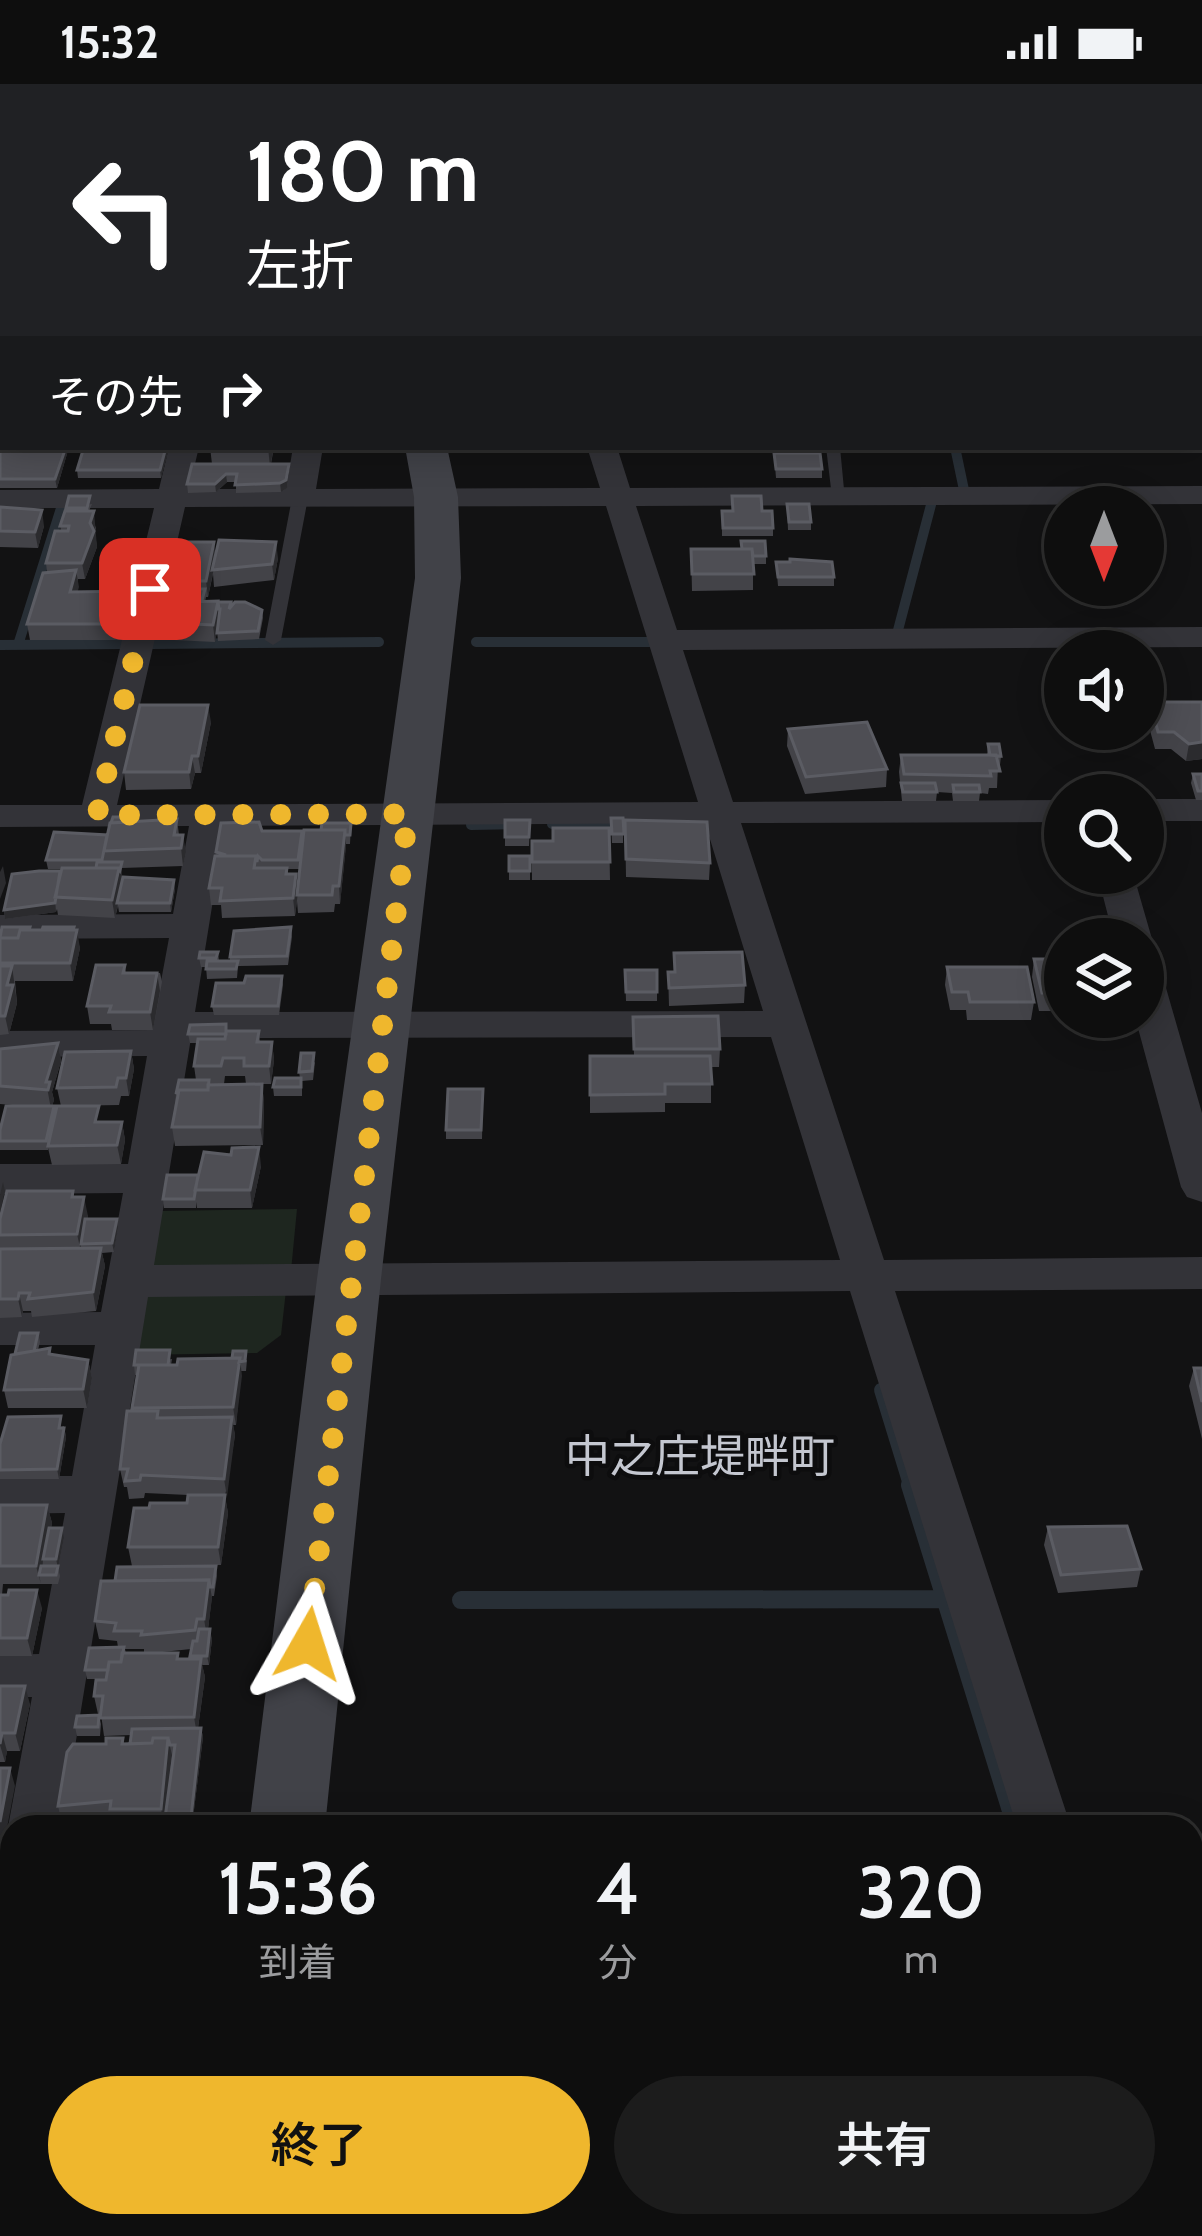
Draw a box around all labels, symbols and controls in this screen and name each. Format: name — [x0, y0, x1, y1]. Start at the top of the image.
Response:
text: 15:32 — [60, 15, 159, 69]
text: 180 m — [246, 120, 479, 222]
icon: left — [48, 132, 204, 288]
text: 左折 — [246, 233, 354, 299]
icon: right — [207, 360, 273, 426]
text: その先 — [48, 370, 183, 424]
north arrow — [1044, 486, 1164, 606]
map controls — [1044, 486, 1164, 1038]
pin — [99, 538, 201, 640]
icon: arrive — [117, 556, 183, 622]
button: sound — [1044, 630, 1164, 750]
button: search — [1044, 774, 1164, 894]
button: layers — [1044, 918, 1164, 1038]
district label: 中之庄堤畔町 — [565, 1429, 835, 1483]
position arrow — [245, 1581, 371, 1707]
text: 15:36 — [218, 1845, 377, 1932]
text: 4 — [596, 1845, 639, 1932]
text: 320 — [857, 1849, 985, 1936]
text: m — [904, 1935, 938, 1983]
text: 到着 — [259, 1938, 337, 1986]
text: 分 — [598, 1938, 637, 1986]
button: 終了 — [48, 2076, 590, 2214]
button: 共有 — [614, 2076, 1155, 2214]

